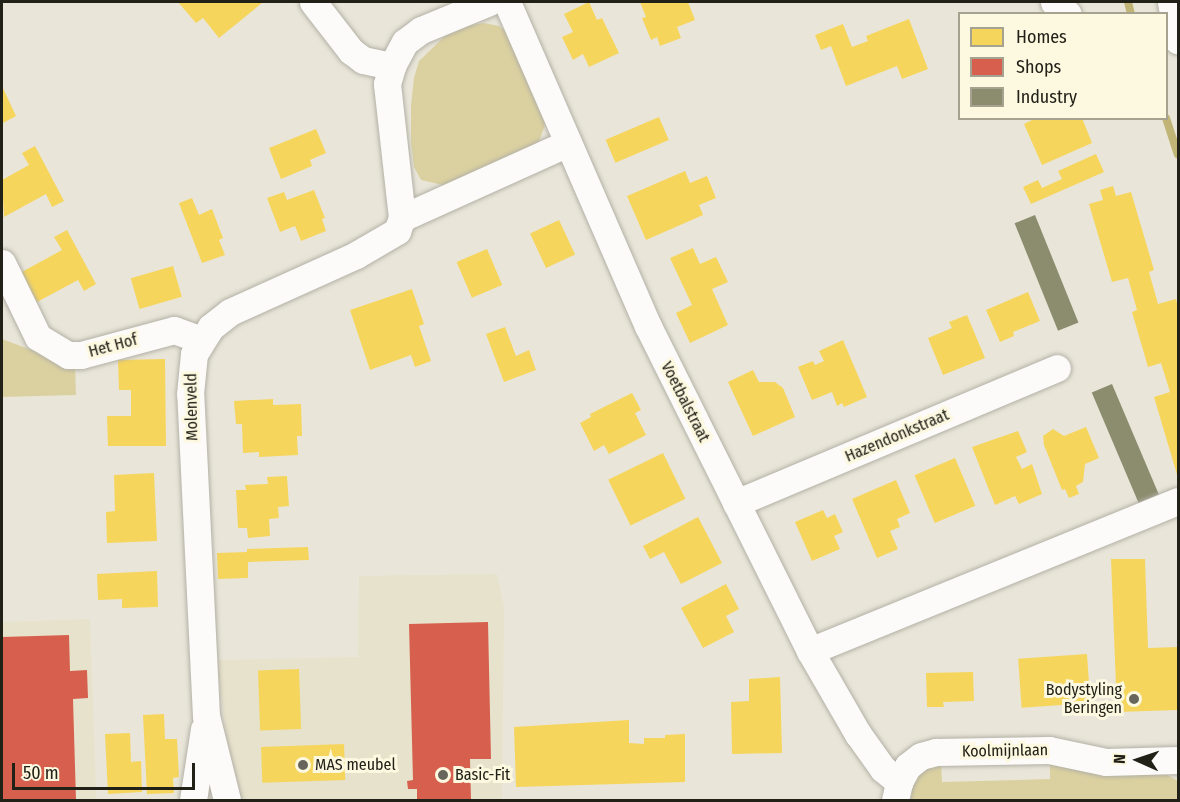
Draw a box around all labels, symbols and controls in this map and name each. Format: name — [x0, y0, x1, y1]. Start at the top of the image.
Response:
legend — [958, 12, 1168, 120]
text: Homes — [1016, 26, 1067, 48]
text: Shops — [1016, 56, 1061, 78]
text: Industry — [1016, 86, 1077, 108]
street label: Het Hof — [87, 330, 139, 362]
street label: Voetbalstraat — [657, 359, 713, 445]
street label: Molenveld — [182, 373, 202, 441]
street label: Hazendonkstraat — [842, 406, 952, 466]
place label: Bodystyling Beringen — [1046, 680, 1122, 718]
marker: Bodystyling Beringen — [1127, 692, 1141, 706]
north arrow — [1108, 730, 1168, 790]
street label: Koolmijnlaan — [962, 741, 1048, 761]
scale bar — [15, 751, 198, 789]
text: N — [1110, 754, 1129, 764]
place label: MAS meubel — [315, 755, 396, 775]
marker: MAS meubel — [296, 758, 310, 772]
text: 50 m — [23, 762, 59, 784]
place label: Basic-Fit — [455, 765, 510, 785]
marker: Basic-Fit — [436, 768, 450, 782]

